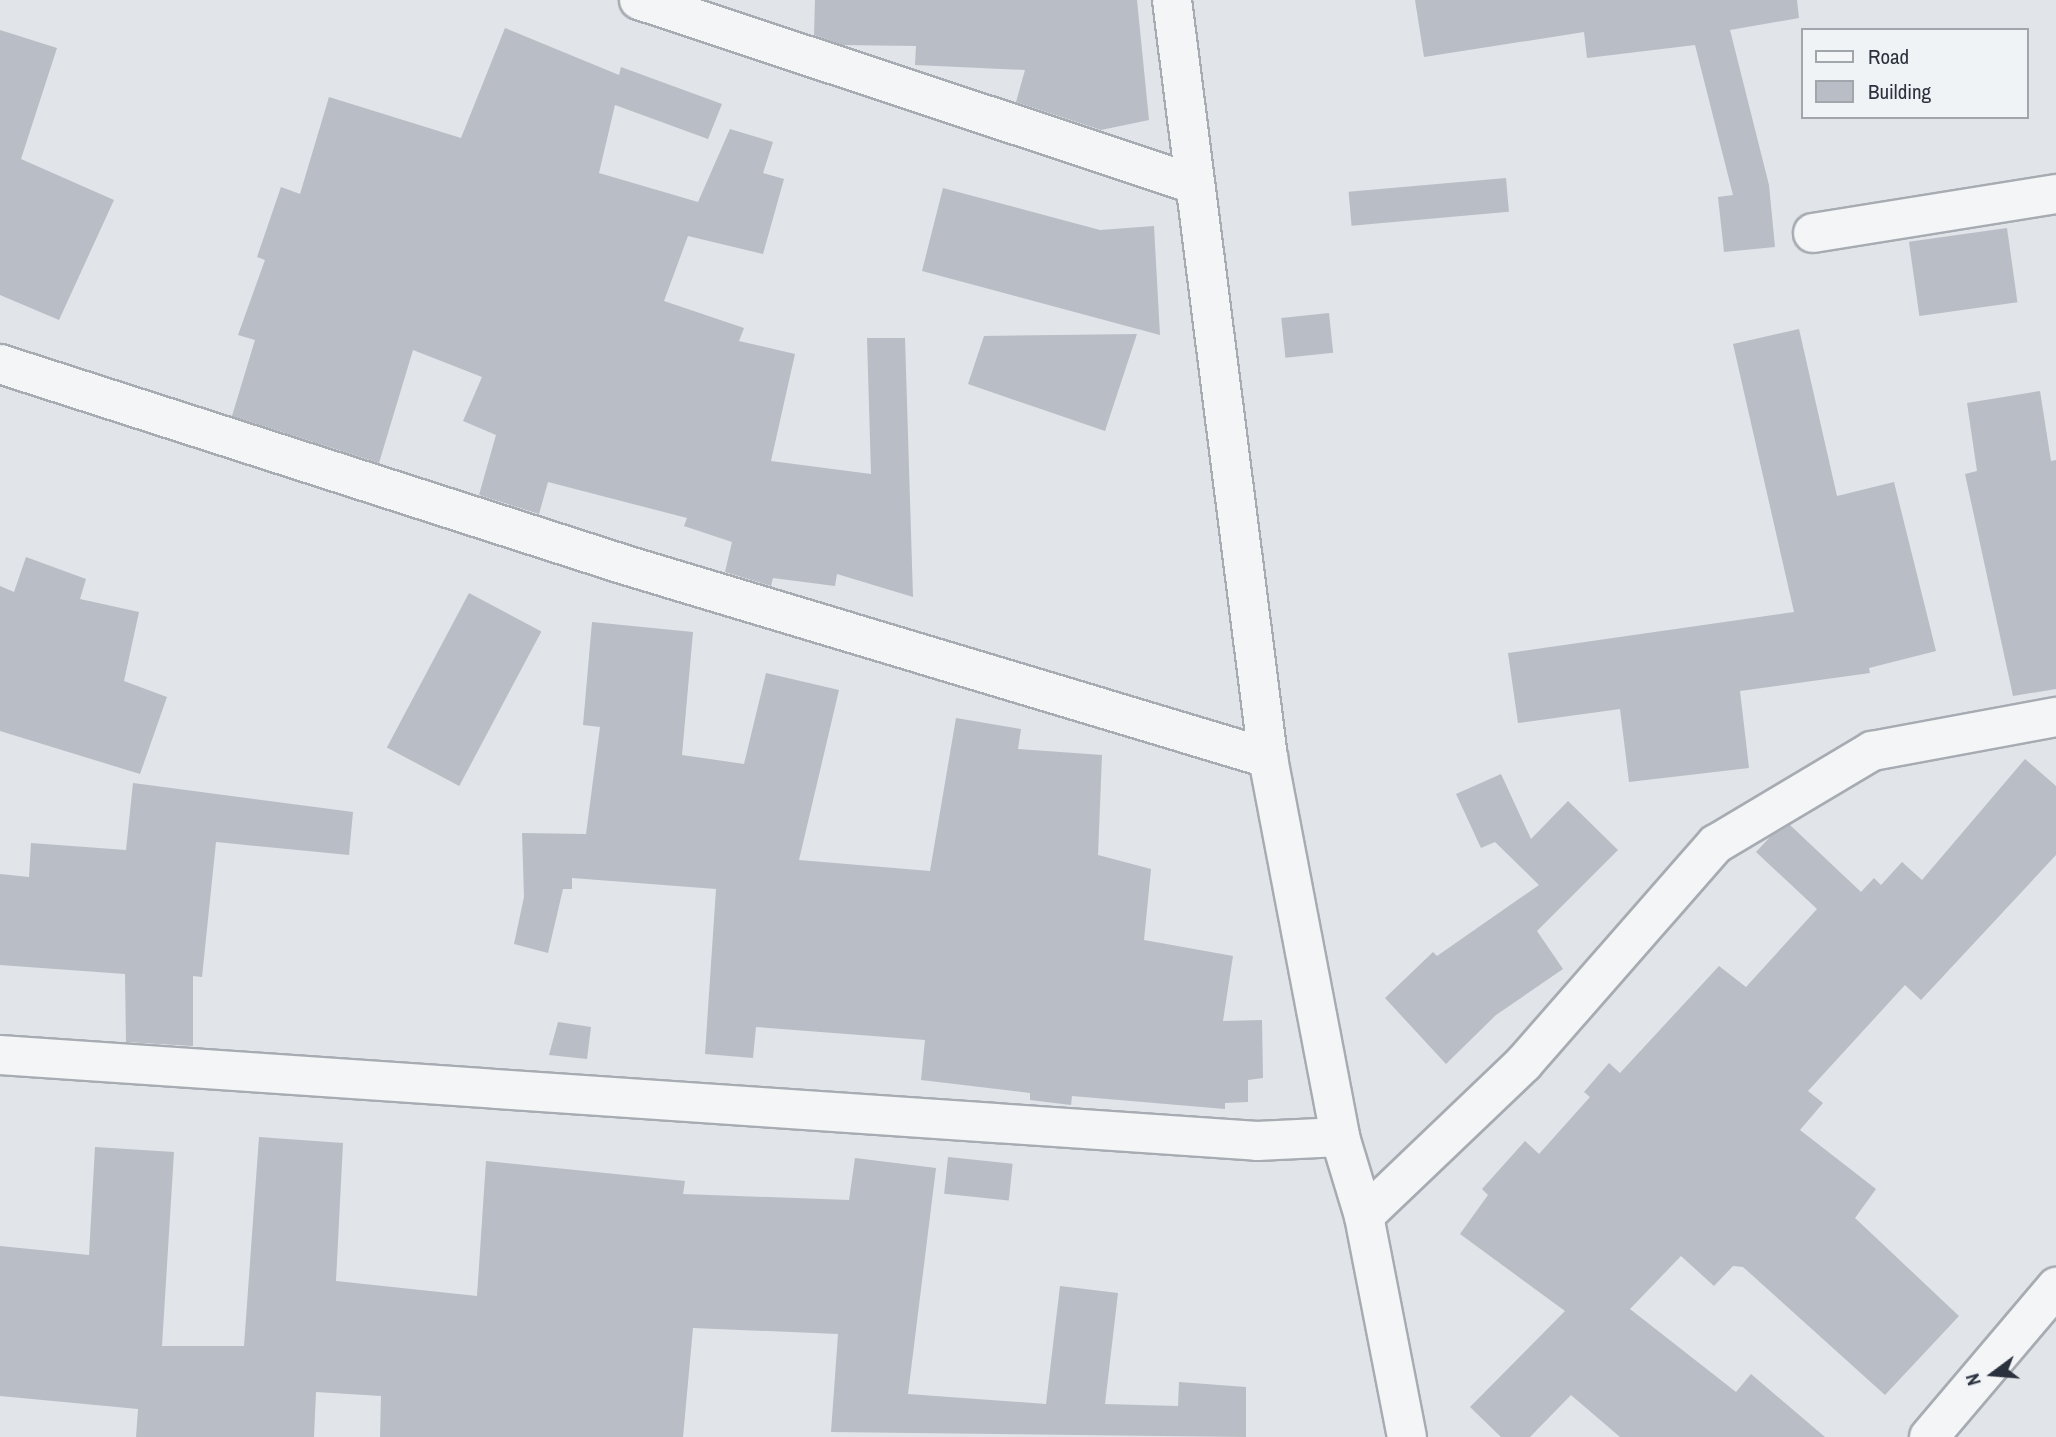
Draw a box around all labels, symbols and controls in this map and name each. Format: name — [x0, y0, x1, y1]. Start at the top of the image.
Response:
legend — [1800, 28, 2028, 119]
text: Road — [1868, 42, 1909, 71]
text: Building — [1868, 77, 1931, 106]
north arrow — [1958, 1339, 2028, 1409]
text: N — [1959, 1371, 1987, 1389]

